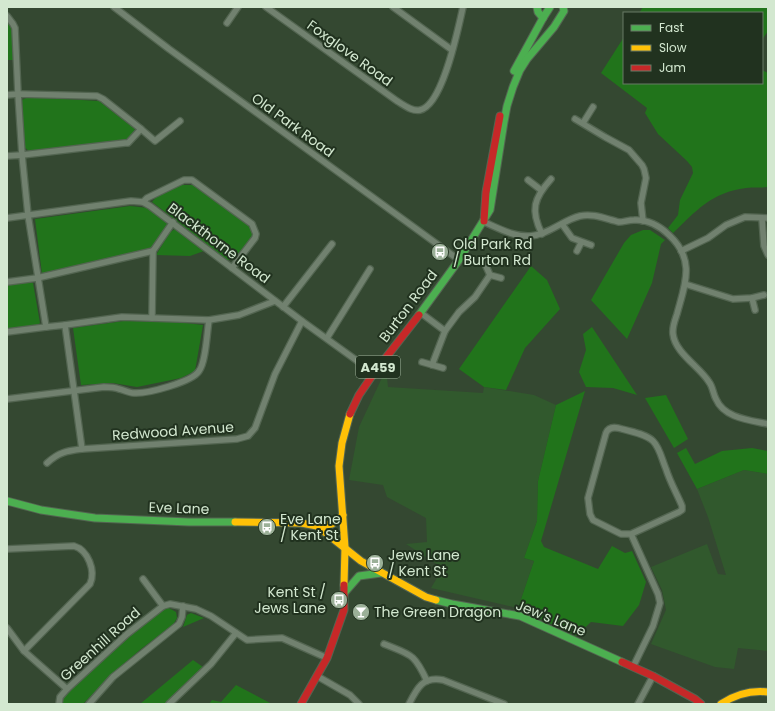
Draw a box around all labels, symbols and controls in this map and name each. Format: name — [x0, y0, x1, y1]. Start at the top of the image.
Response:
legend — [623, 12, 763, 84]
street label: Foxglove Road — [303, 15, 397, 91]
text: Fast — [659, 19, 684, 36]
text: Slow — [659, 39, 687, 56]
text: Jam — [659, 59, 686, 76]
street label: Old Park Road — [248, 88, 338, 162]
street label: Blackthorne Road — [164, 198, 274, 288]
place label: Old Park Rd / Burton Rd — [453, 234, 532, 270]
bus stop icon: Old Park Rd / Burton Rd — [430, 242, 450, 262]
street label: Burton Road — [374, 266, 442, 346]
road number: A459 — [356, 356, 400, 378]
street label: Redwood Avenue — [112, 417, 235, 445]
street label: Eve Lane — [148, 497, 210, 519]
place label: Eve Lane / Kent St — [280, 509, 341, 545]
bus stop icon: Eve Lane / Kent St — [257, 517, 277, 537]
place label: Jews Lane / Kent St — [388, 545, 460, 581]
bus stop icon: Jews Lane / Kent St — [365, 553, 385, 573]
place label: Kent St / Jews Lane — [254, 582, 326, 618]
bus stop icon: Kent St / Jews Lane — [329, 590, 349, 610]
street label: Jew's Lane — [513, 595, 589, 641]
street label: Greenhill Road — [55, 602, 145, 686]
bar icon: The Green Dragon — [351, 602, 371, 622]
place label: The Green Dragon — [374, 602, 501, 622]

